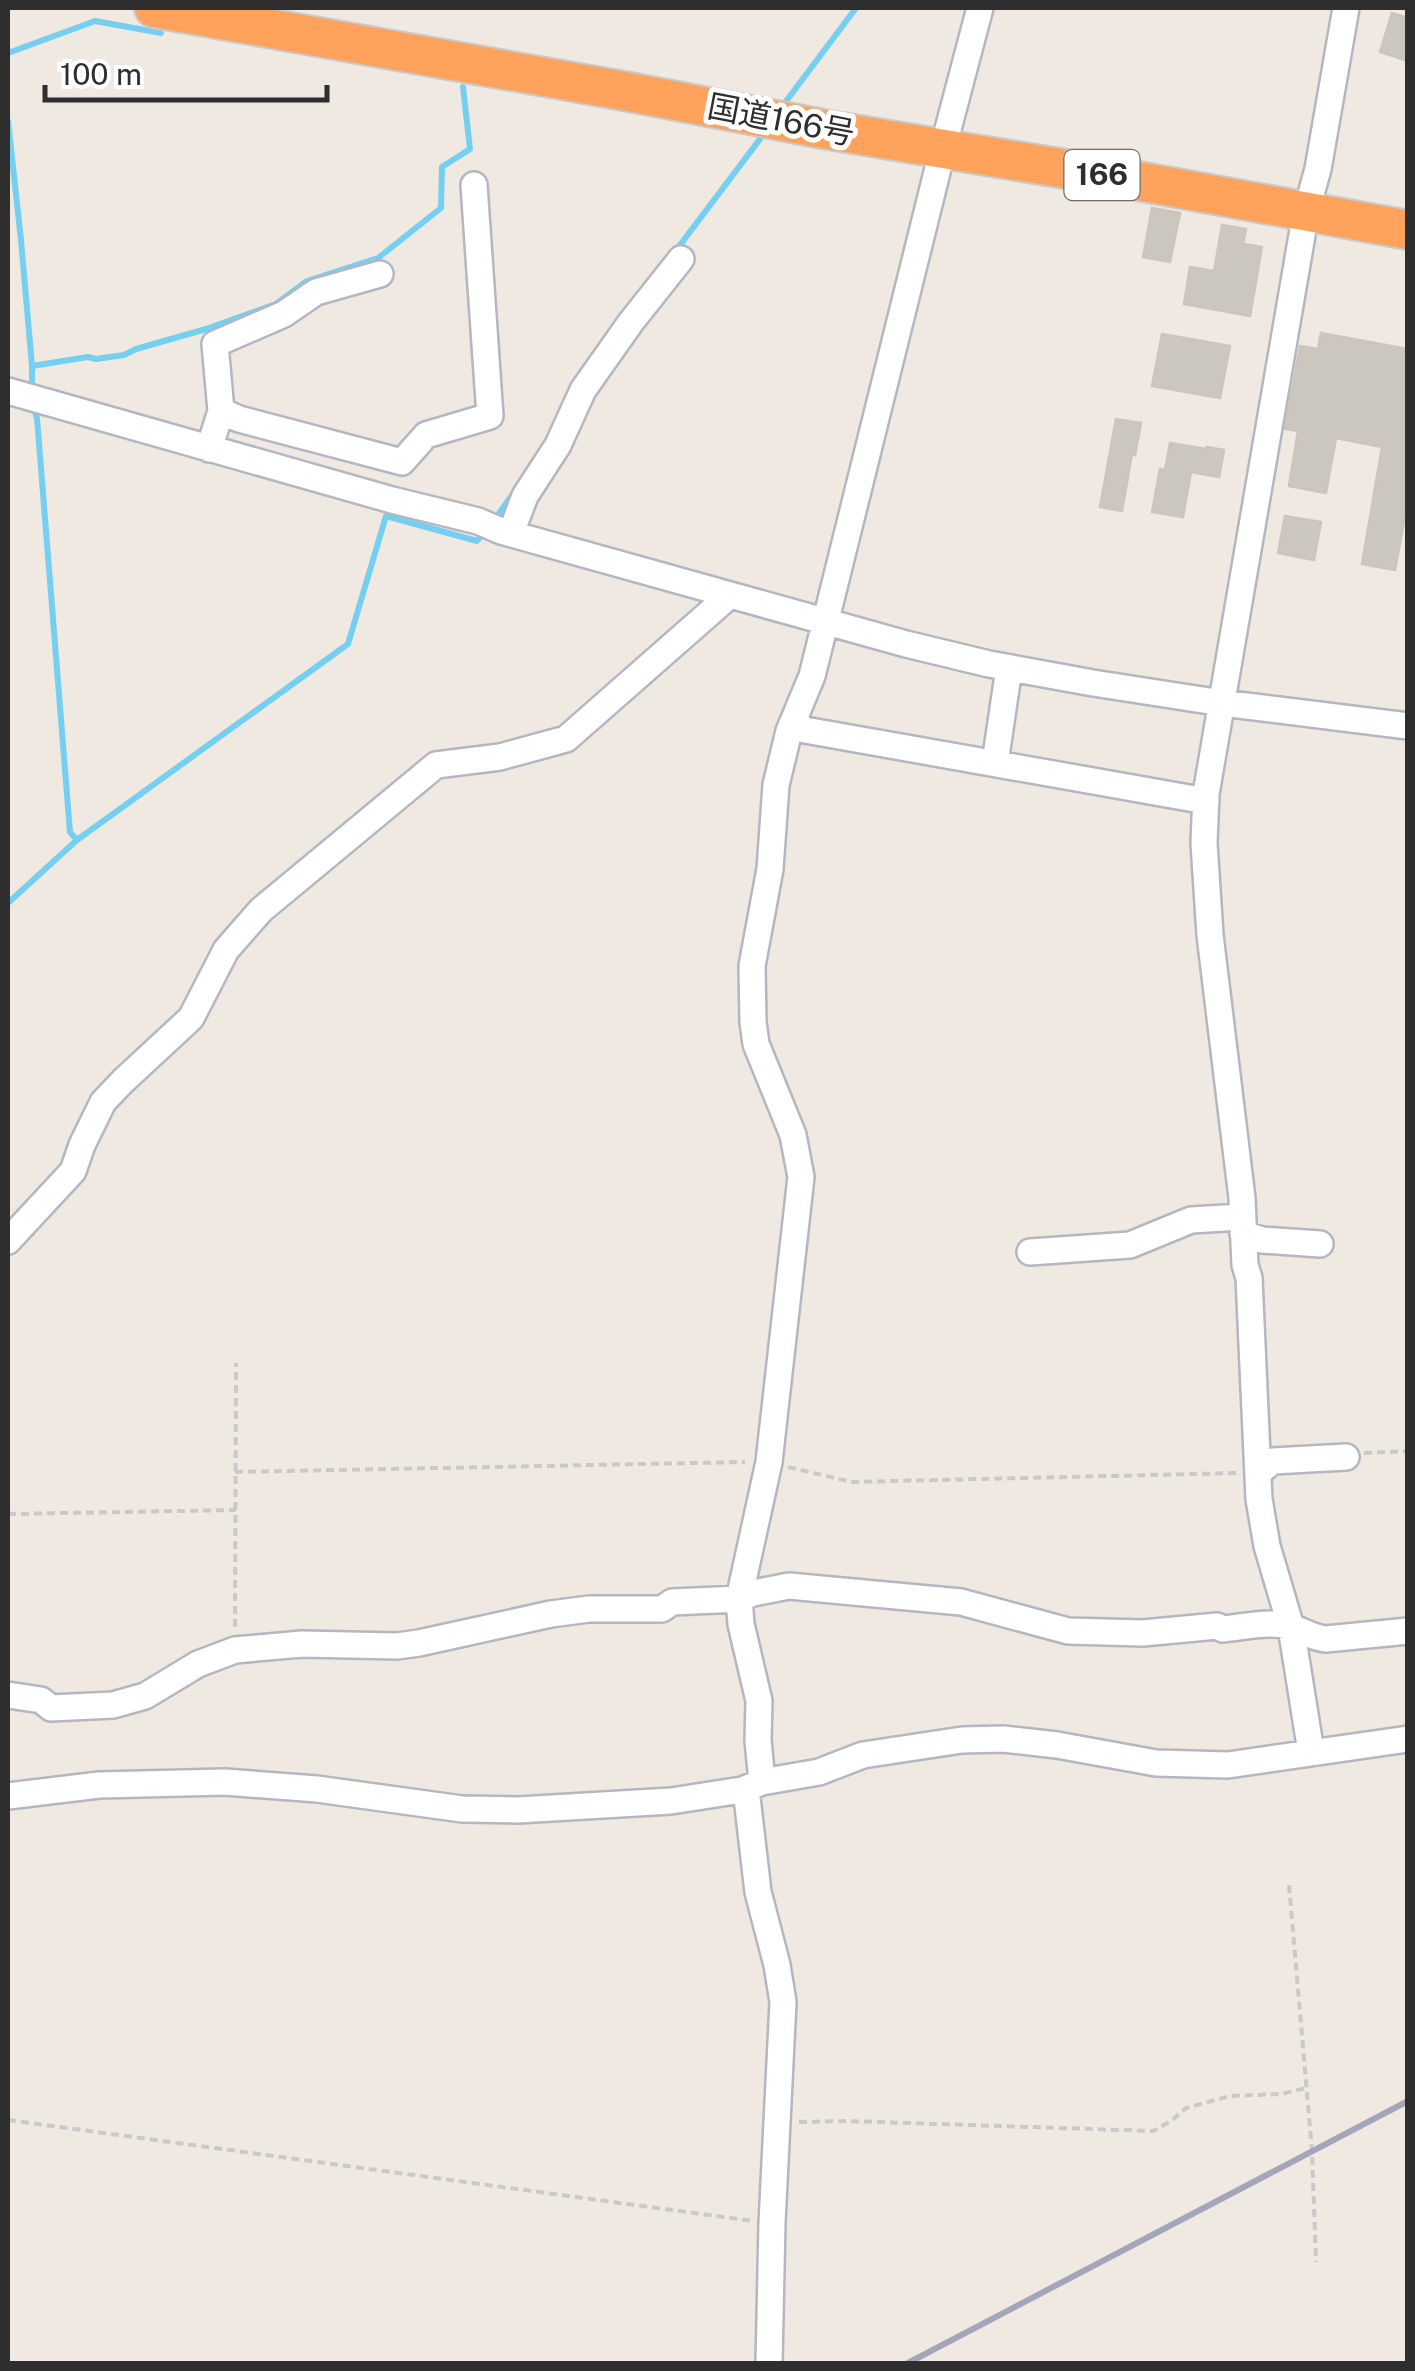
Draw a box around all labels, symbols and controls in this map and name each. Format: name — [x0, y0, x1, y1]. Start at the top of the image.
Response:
scale bar — [45, 40, 328, 102]
text: 100 m — [60, 56, 142, 92]
street label: 国道166号 — [705, 87, 858, 152]
road number: 166 — [1064, 150, 1140, 200]

